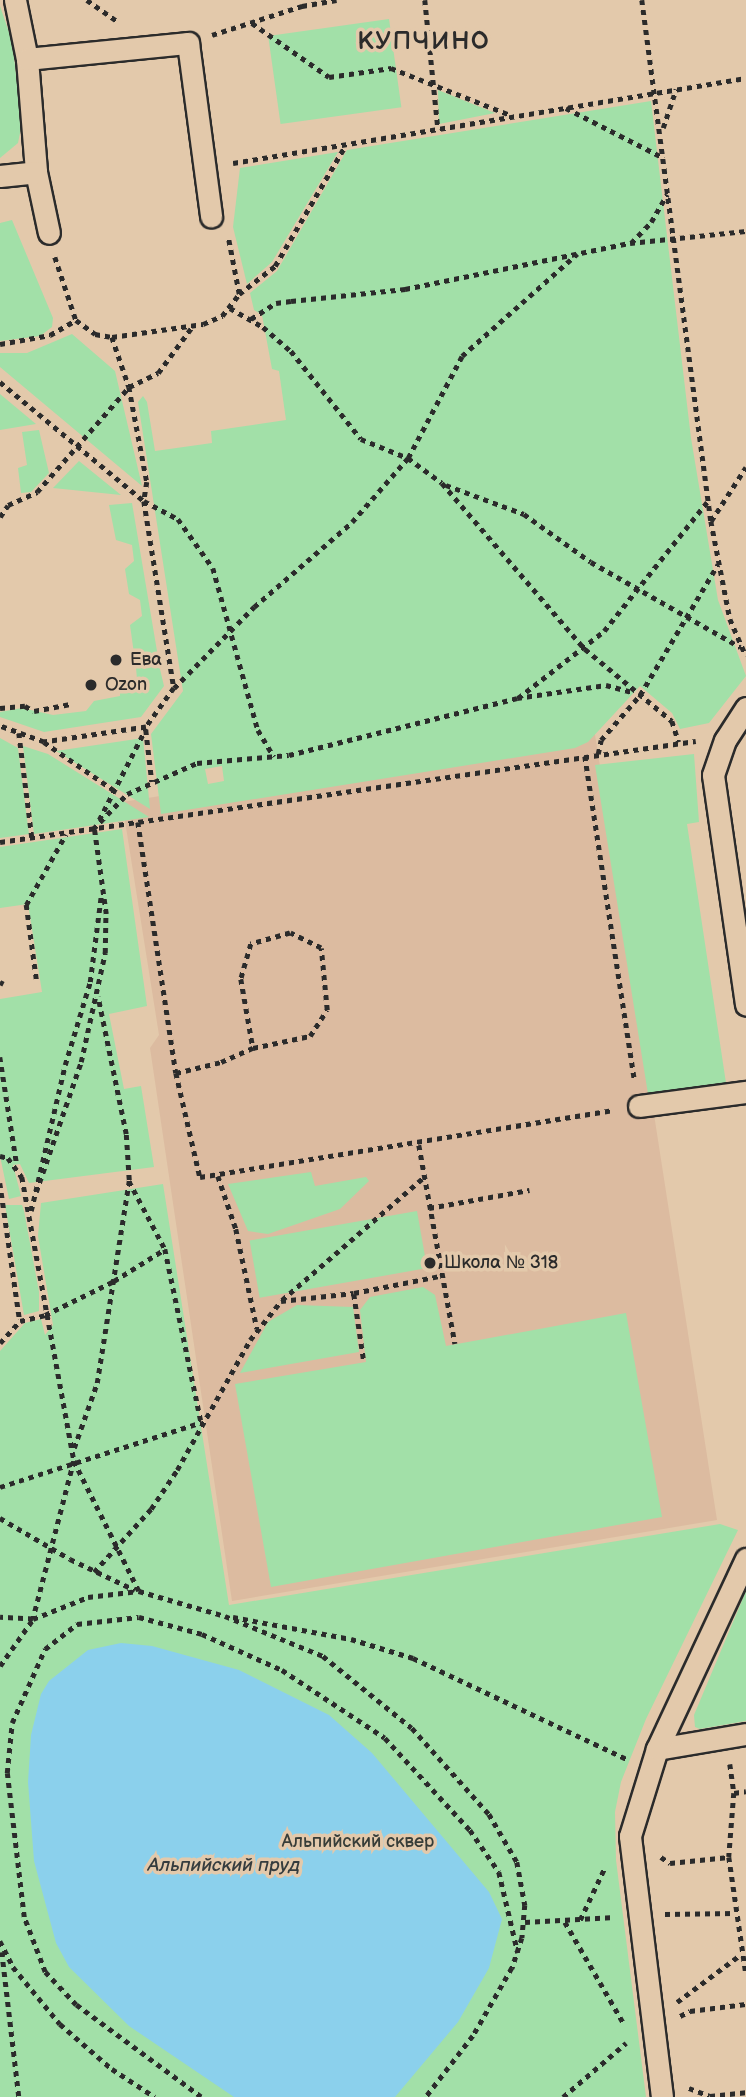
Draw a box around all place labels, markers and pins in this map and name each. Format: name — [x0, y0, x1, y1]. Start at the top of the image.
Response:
place label: Ева — [130, 649, 162, 671]
marker: Ева — [108, 652, 124, 668]
place label: Ozon — [105, 674, 147, 696]
marker: Ozon — [83, 677, 99, 693]
place label: Школа № 318 — [444, 1252, 558, 1274]
marker: Школа № 318 — [422, 1255, 438, 1271]

